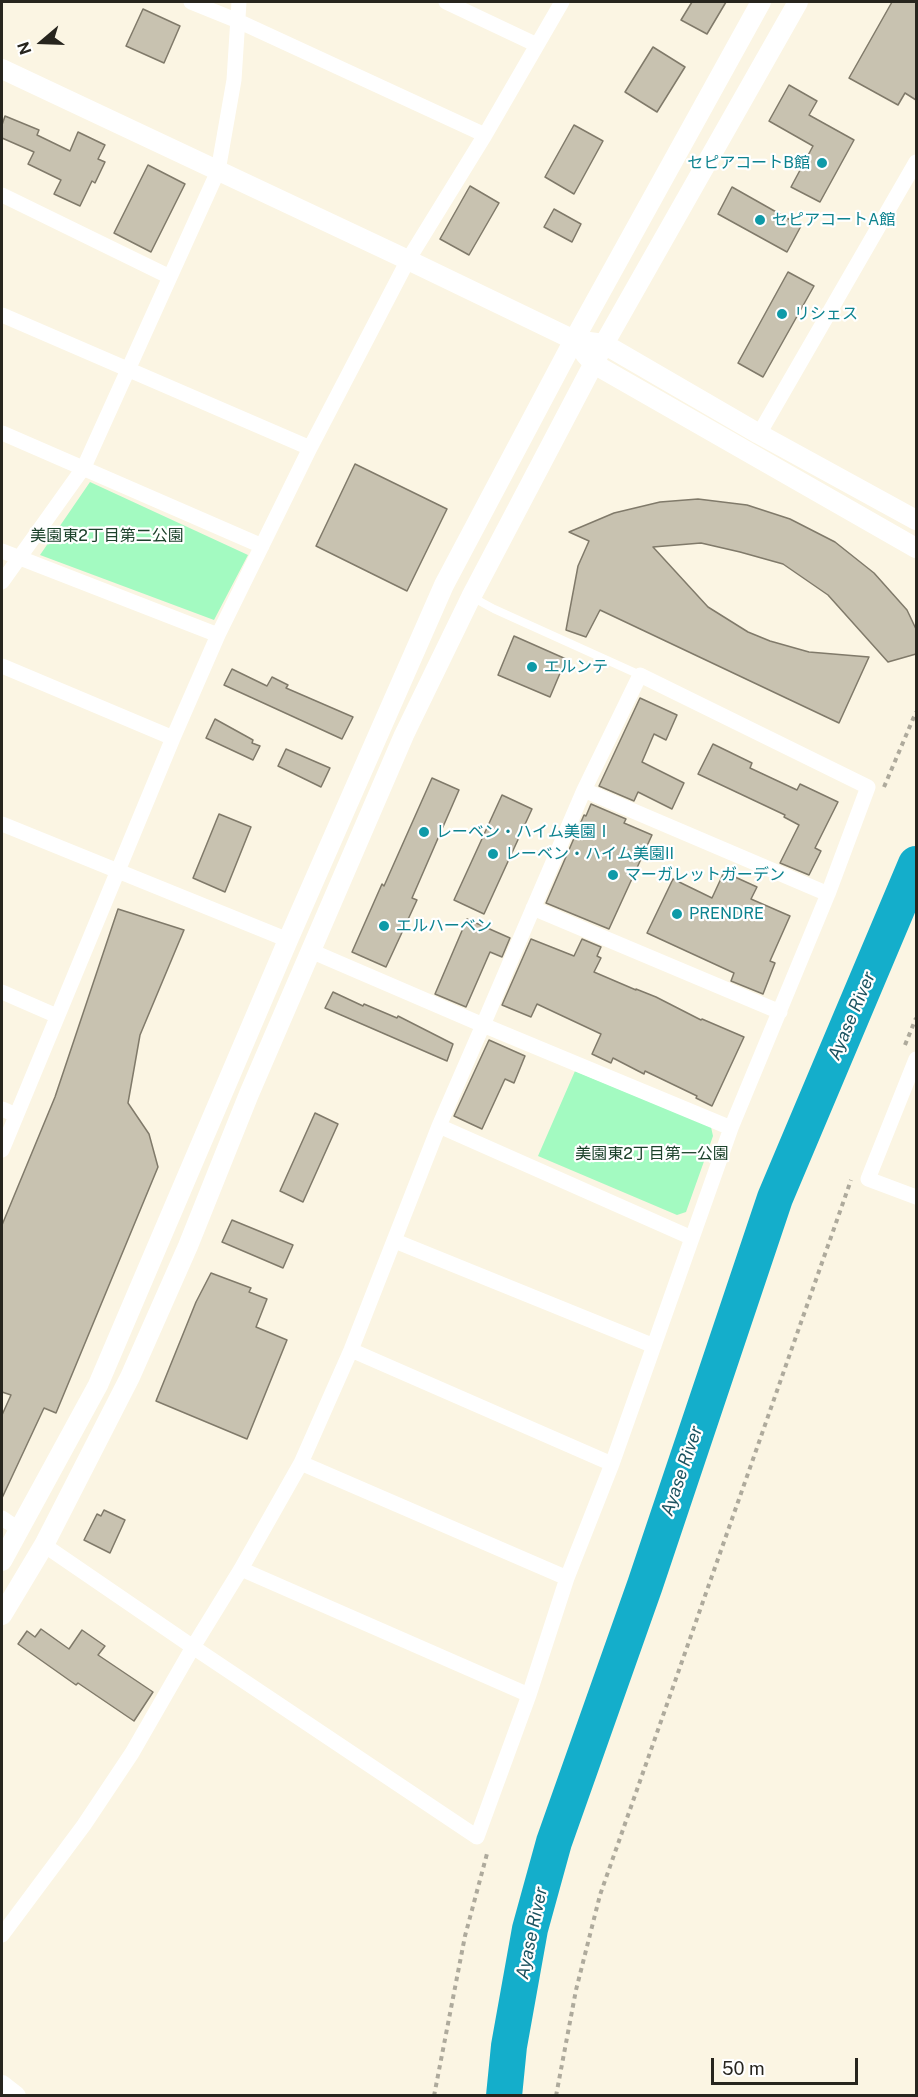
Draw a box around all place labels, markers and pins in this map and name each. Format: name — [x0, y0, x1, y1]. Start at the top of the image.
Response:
place label: セピアコートB館 — [687, 153, 810, 173]
marker: セピアコートB館 — [815, 156, 829, 170]
place label: セピアコートA館 — [772, 210, 895, 230]
marker: セピアコートA館 — [753, 213, 767, 227]
place label: リシェス — [794, 304, 858, 324]
marker: リシェス — [775, 307, 789, 321]
place label: エルンテ — [544, 657, 608, 677]
marker: エルンテ — [525, 660, 539, 674]
place label: レーベン・ハイム美園Ⅰ — [436, 822, 612, 842]
marker: レーベン・ハイム美園Ⅰ — [417, 825, 431, 839]
place label: レーベン・ハイム美園II — [505, 844, 674, 864]
marker: レーベン・ハイム美園II — [486, 847, 500, 861]
place label: マーガレットガーデン — [625, 865, 785, 885]
marker: マーガレットガーデン — [606, 868, 620, 882]
place label: PRENDRE — [689, 904, 764, 924]
marker: PRENDRE — [670, 907, 684, 921]
place label: エルハーベン — [396, 916, 492, 936]
marker: エルハーベン — [377, 919, 391, 933]

